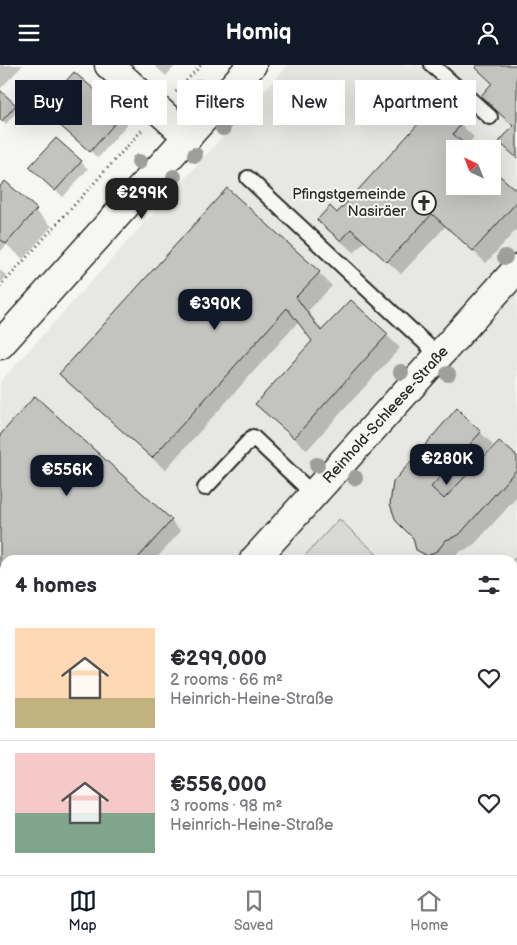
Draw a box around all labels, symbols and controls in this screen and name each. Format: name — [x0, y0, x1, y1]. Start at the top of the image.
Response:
icon: menu — [15, 19, 43, 47]
text: Homiq — [226, 19, 291, 46]
icon: person — [474, 19, 502, 47]
chip: Buy — [15, 80, 82, 125]
chip: Rent — [92, 80, 167, 125]
chip: Filters — [177, 80, 263, 125]
chip: New — [273, 80, 345, 125]
chip: Apartment — [355, 80, 476, 125]
north arrow — [446, 140, 501, 195]
map controls — [446, 140, 501, 195]
pin: €299K — [107, 177, 177, 220]
text: €299K — [116, 184, 168, 203]
place label: Pfingstgemeinde Nasiräer — [292, 185, 407, 221]
church icon: Pfingstgemeinde Nasiräer — [411, 190, 437, 216]
pin: €390K — [180, 289, 250, 331]
text: €390K — [189, 295, 241, 314]
street label: Reinhold-Schleese-Straße — [319, 342, 453, 488]
pin: €280K — [412, 443, 482, 486]
text: €280K — [421, 450, 473, 469]
pin: €556K — [32, 455, 102, 497]
text: €556K — [41, 461, 93, 480]
icon: filters — [475, 571, 503, 599]
text: 4 homes — [15, 573, 97, 598]
text: €299,000 — [170, 646, 267, 671]
icon: home — [55, 648, 115, 708]
icon: heart — [475, 664, 503, 692]
text: 2 rooms · 66 m² — [170, 671, 283, 690]
text: Heinrich-Heine-Straße — [170, 690, 334, 709]
text: €556,000 — [170, 772, 267, 797]
icon: home — [55, 773, 115, 833]
icon: heart — [475, 789, 503, 817]
text: 3 rooms · 98 m² — [170, 797, 282, 816]
text: Heinrich-Heine-Straße — [170, 816, 334, 835]
tab: Map — [69, 887, 97, 934]
tab: Saved — [234, 887, 273, 934]
tab: Home — [410, 887, 448, 934]

